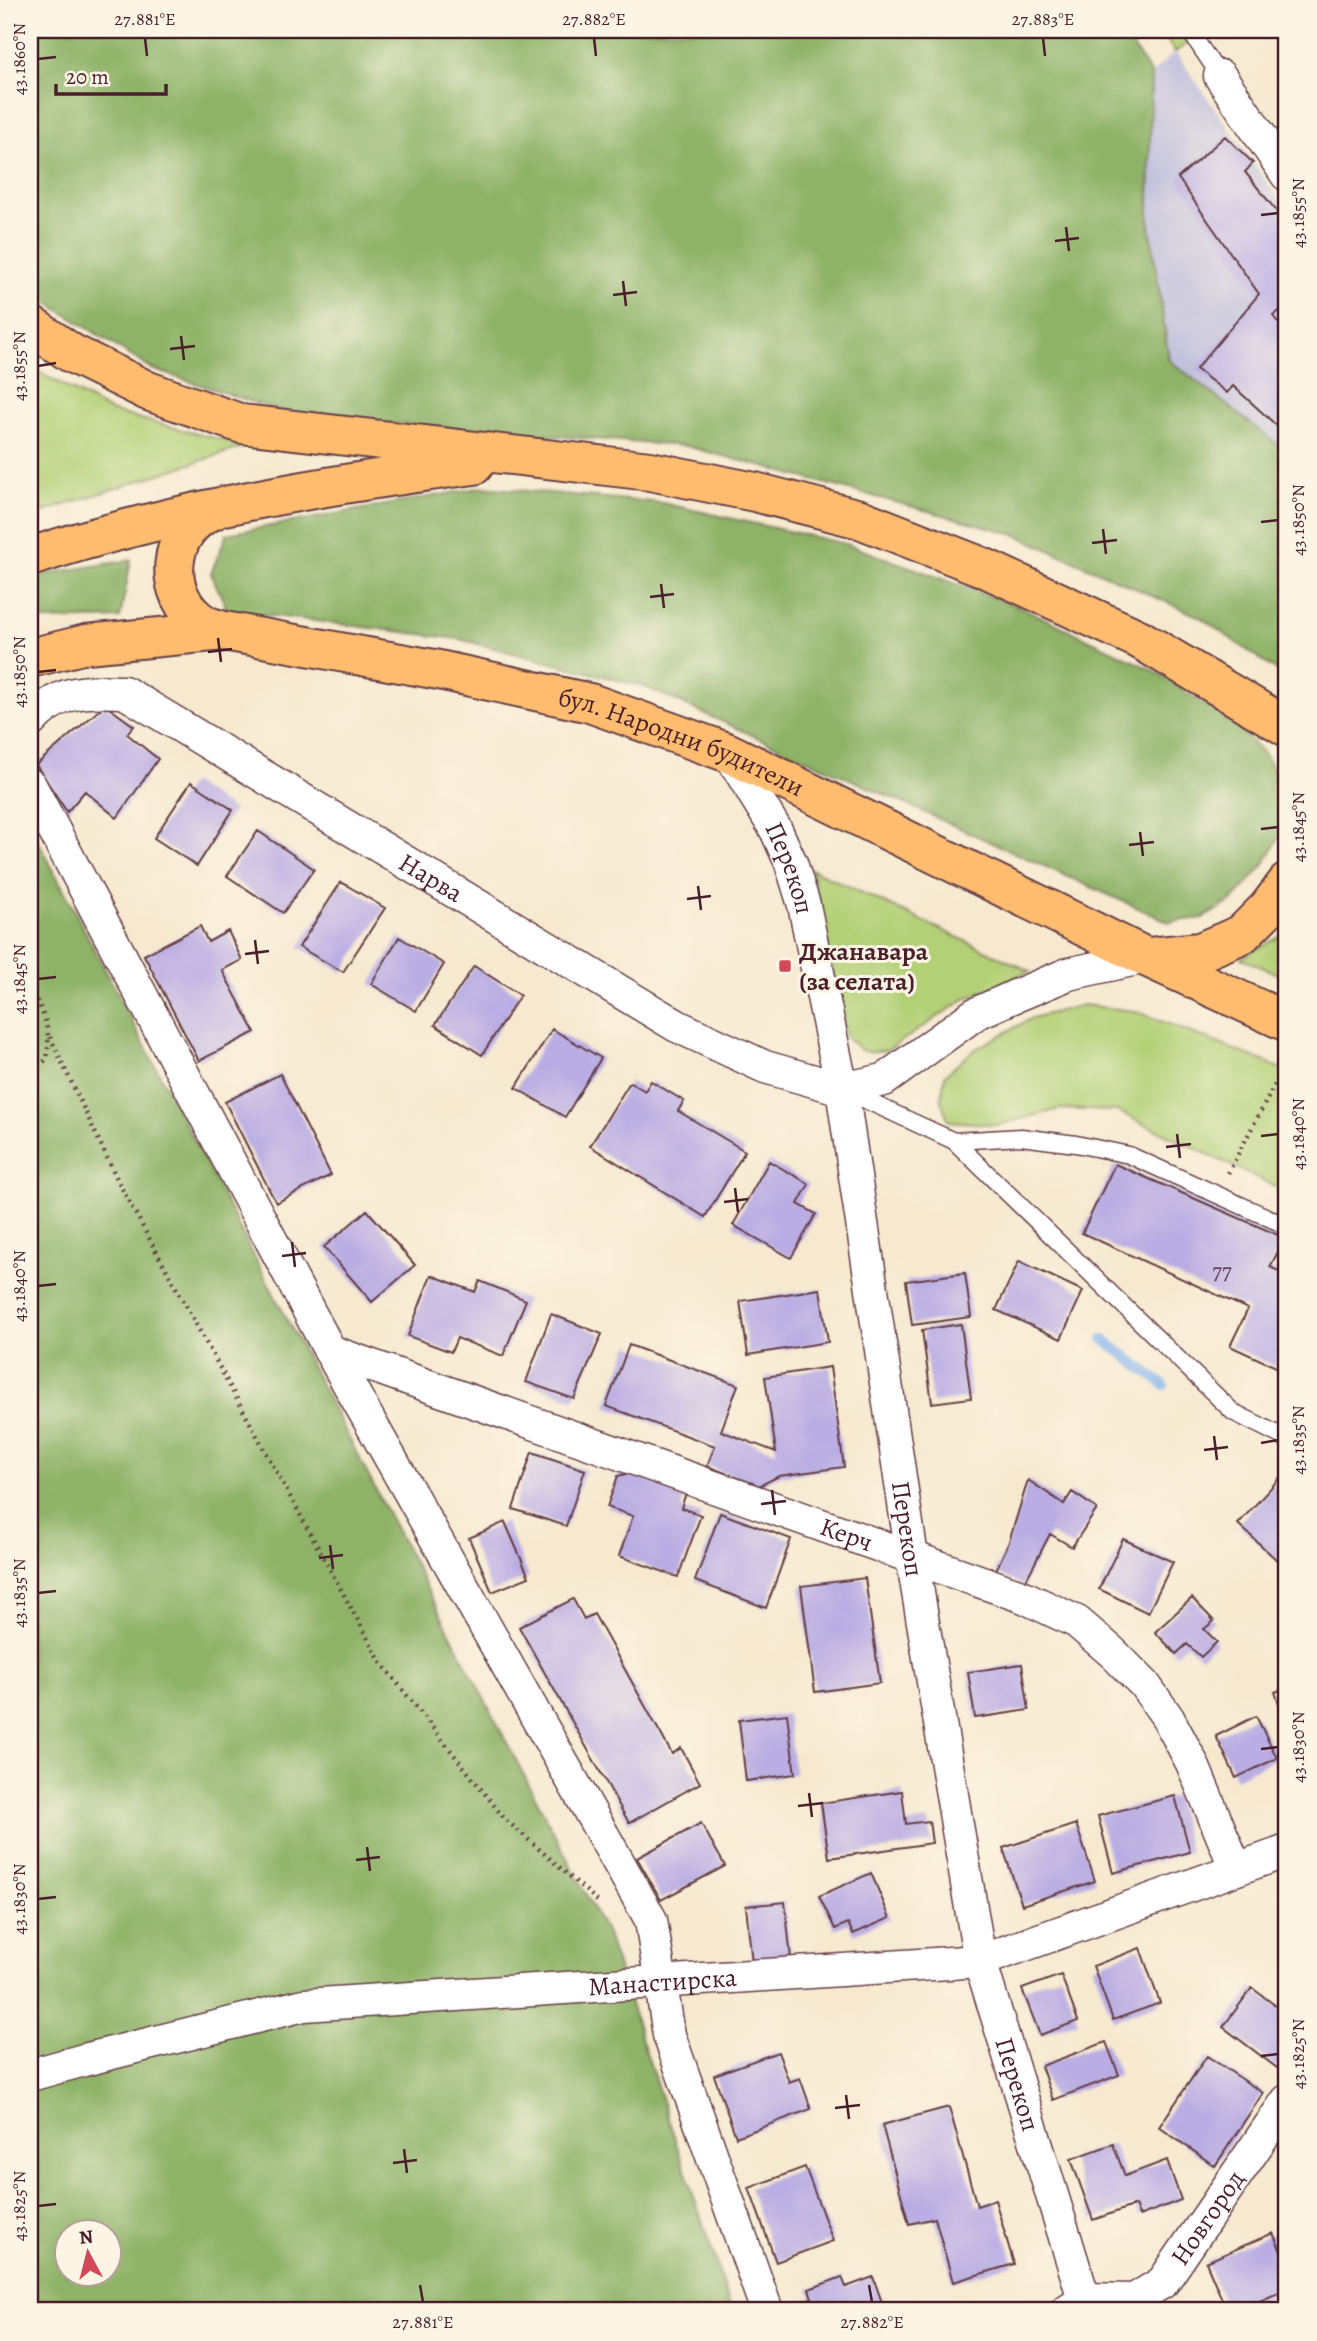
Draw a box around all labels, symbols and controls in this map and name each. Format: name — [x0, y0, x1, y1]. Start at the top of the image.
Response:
text: 27.881°E — [114, 7, 176, 31]
text: 27.882°E — [562, 7, 626, 31]
text: 27.883°E — [1012, 7, 1074, 31]
text: 43.1860°N — [7, 23, 31, 95]
scale bar — [56, 52, 166, 96]
text: 20 m — [66, 63, 109, 91]
text: 43.1855°N — [1286, 178, 1310, 248]
text: 43.1855°N — [7, 331, 31, 401]
text: 43.1850°N — [1286, 484, 1310, 556]
text: 43.1850°N — [7, 636, 31, 708]
street label: бул. Народни будители — [555, 680, 810, 805]
text: 43.1845°N — [1286, 792, 1310, 862]
street label: Перекоп — [757, 816, 822, 917]
street label: Нарва — [392, 845, 469, 911]
place label: Джанавара (за селата) — [799, 934, 929, 999]
text: 43.1845°N — [7, 944, 31, 1014]
marker: Джанавара (за селата) — [777, 958, 793, 974]
text: 43.1840°N — [1286, 1098, 1310, 1170]
text: 43.1840°N — [7, 1250, 31, 1322]
house number: 77 — [1212, 1256, 1232, 1287]
text: 43.1835°N — [1286, 1405, 1310, 1475]
street label: Перекоп — [883, 1479, 932, 1579]
street label: Керч — [815, 1509, 878, 1560]
text: 43.1835°N — [7, 1558, 31, 1628]
text: 43.1830°N — [1286, 1711, 1310, 1783]
text: 43.1830°N — [7, 1863, 31, 1935]
street label: Манастирска — [587, 1960, 738, 2004]
text: 43.1825°N — [1286, 2019, 1310, 2089]
street label: Перекоп — [987, 2033, 1048, 2135]
street label: Новгород — [1163, 2163, 1253, 2272]
text: 43.1825°N — [7, 2171, 31, 2241]
north arrow — [52, 2218, 122, 2288]
text: N — [78, 2223, 95, 2251]
text: 27.881°E — [392, 2310, 454, 2334]
text: 27.882°E — [840, 2310, 904, 2334]

